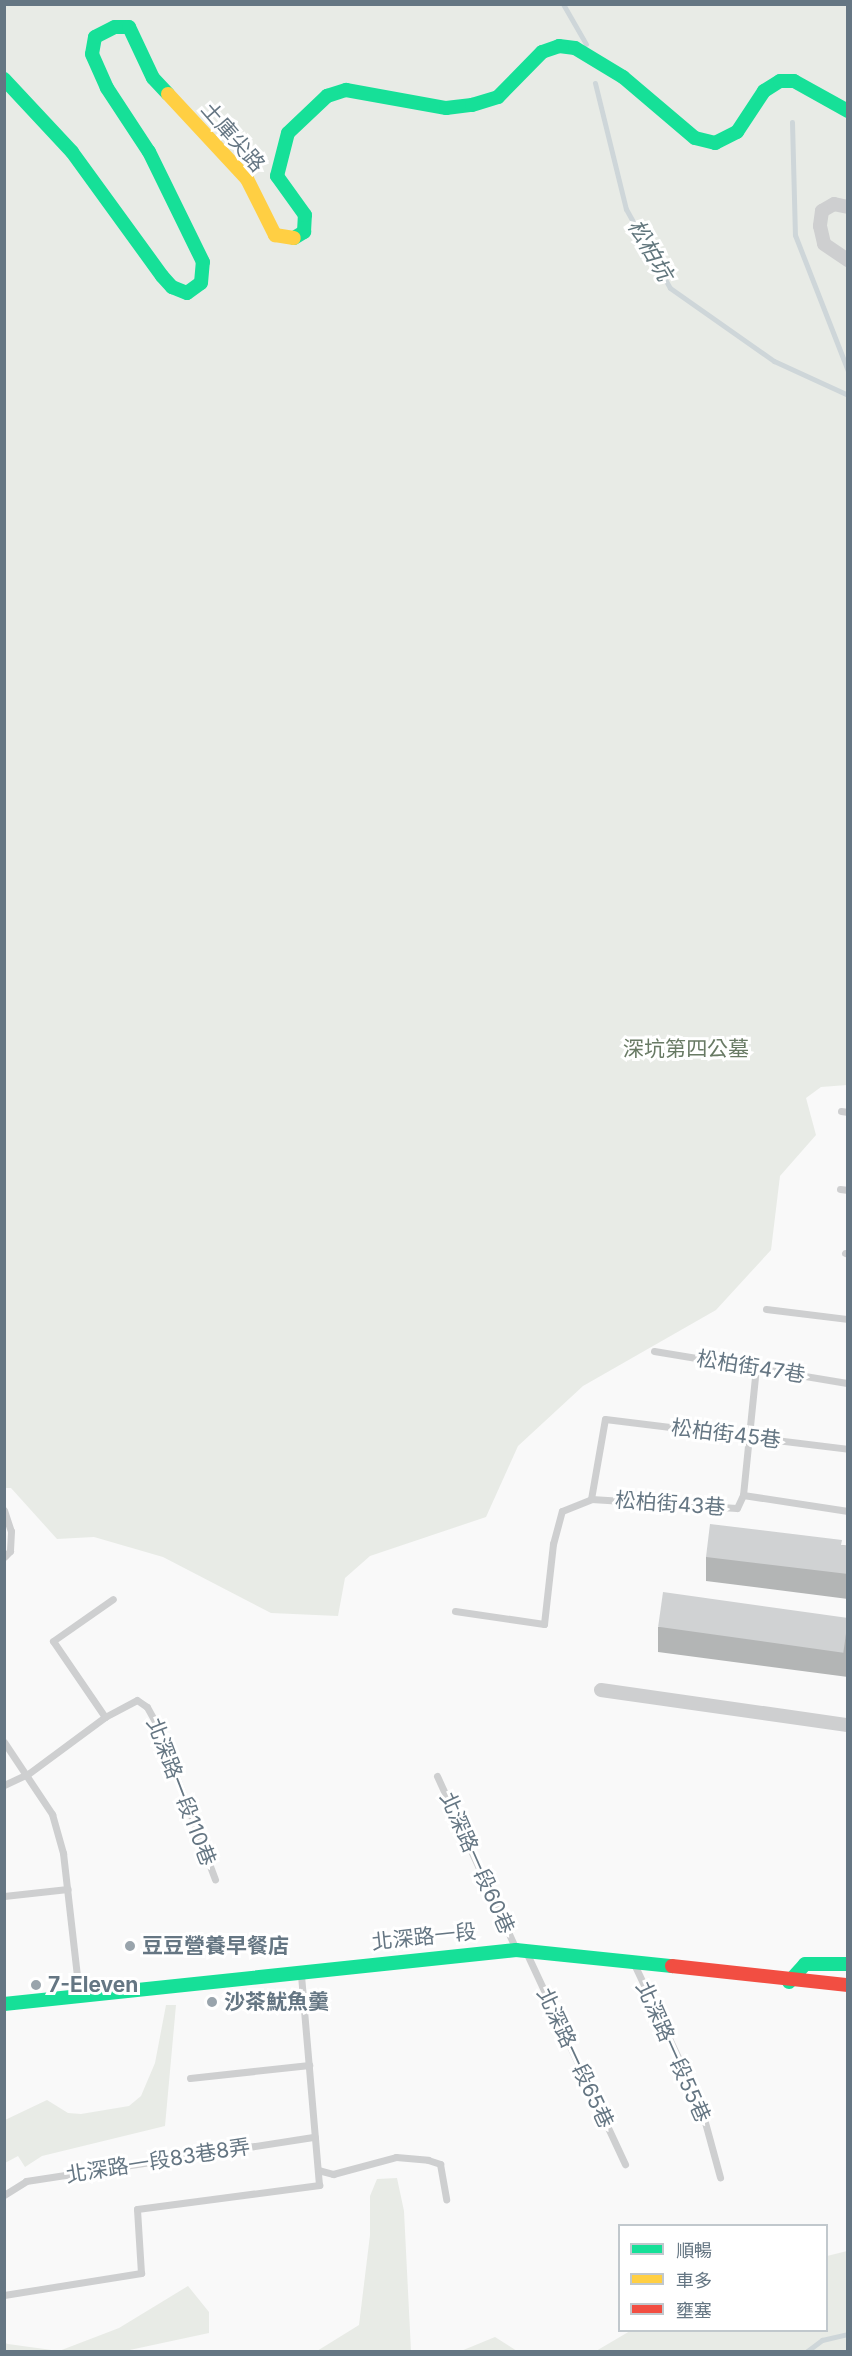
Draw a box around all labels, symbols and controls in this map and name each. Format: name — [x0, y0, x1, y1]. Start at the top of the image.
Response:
street label: 土庫尖路 — [196, 97, 270, 177]
water label: 松柏坑 — [622, 215, 678, 285]
park label: 深坑第四公墓 — [623, 1036, 749, 1062]
street label: 松柏街47巷 — [695, 1346, 807, 1388]
street label: 松柏街45巷 — [670, 1415, 782, 1453]
street label: 松柏街43巷 — [614, 1488, 726, 1520]
street label: 北深路一段110巷 — [141, 1715, 221, 1869]
street label: 北深路一段60巷 — [435, 1788, 519, 1938]
street label: 北深路一段 — [370, 1919, 478, 1955]
place label: 豆豆營養早餐店 — [142, 1933, 289, 1959]
marker: 豆豆營養早餐店 — [123, 1939, 137, 1953]
place label: 7-Eleven — [48, 1972, 138, 1998]
marker: 7-Eleven — [29, 1978, 43, 1992]
street label: 北深路一段55巷 — [631, 1978, 715, 2126]
street label: 北深路一段65巷 — [532, 1984, 618, 2132]
place label: 沙茶魷魚羹 — [224, 1989, 329, 2015]
marker: 沙茶魷魚羹 — [205, 1995, 219, 2009]
street label: 北深路一段83巷8弄 — [64, 2134, 252, 2188]
legend — [618, 2224, 828, 2332]
text: 順暢 — [676, 2240, 712, 2261]
text: 車多 — [676, 2270, 712, 2291]
text: 壅塞 — [676, 2300, 712, 2321]

